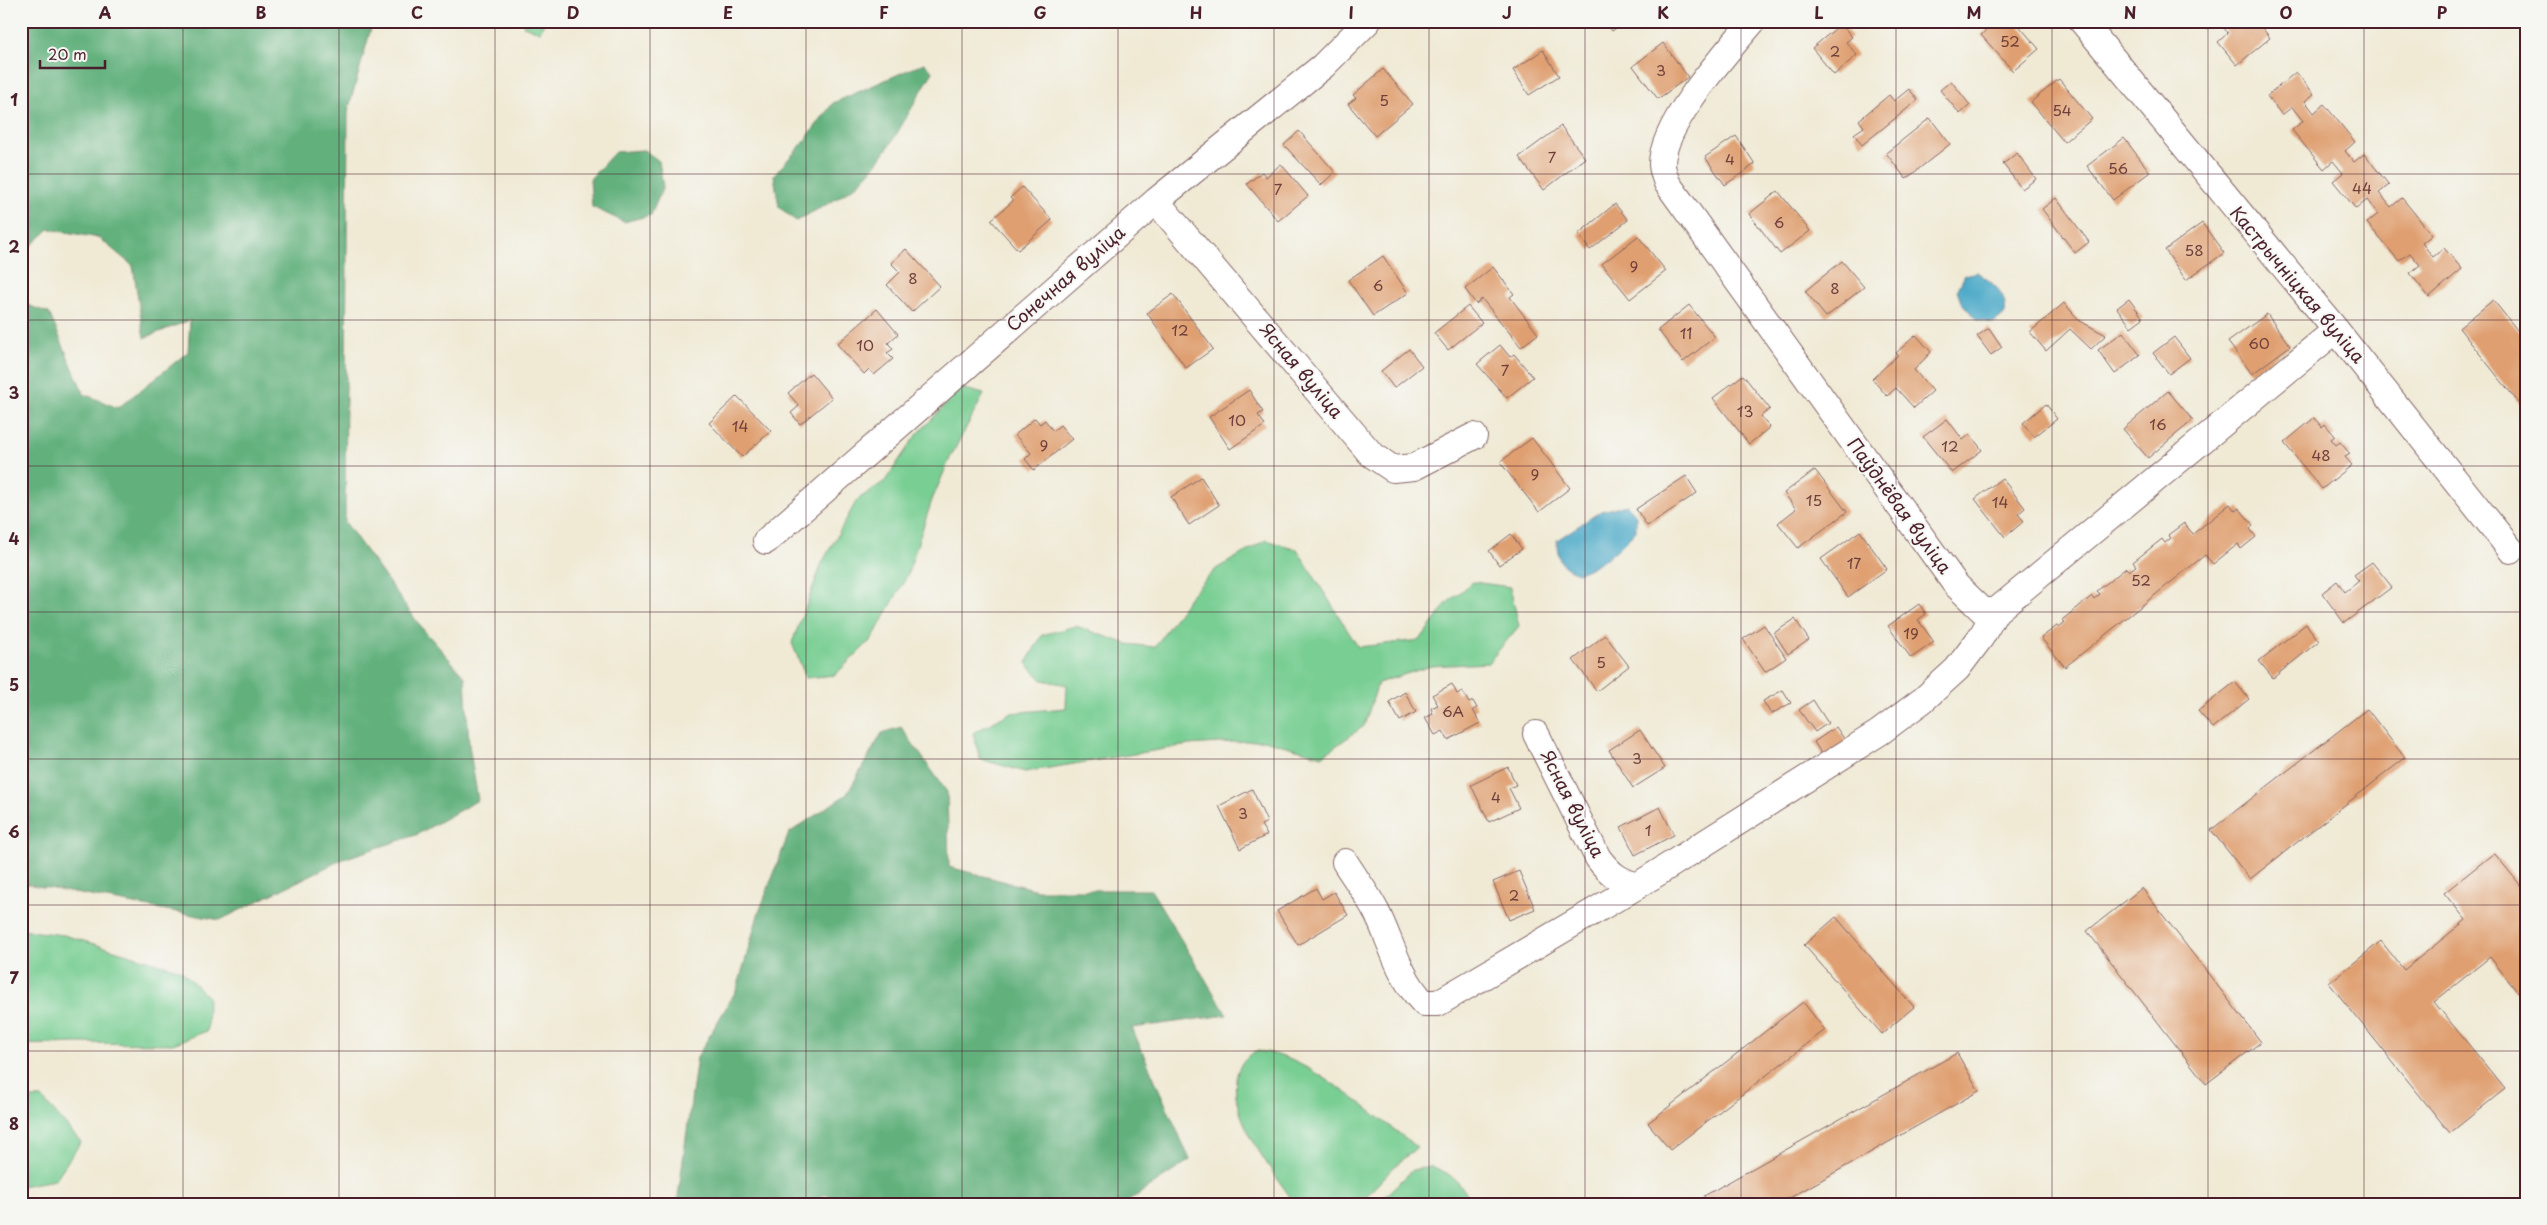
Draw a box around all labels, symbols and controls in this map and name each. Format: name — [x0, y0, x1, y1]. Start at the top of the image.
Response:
text: A — [99, 0, 112, 24]
text: B — [256, 0, 267, 24]
text: C — [411, 0, 423, 24]
text: D — [567, 0, 579, 24]
text: E — [723, 0, 733, 24]
text: F — [879, 0, 889, 24]
text: G — [1033, 0, 1047, 24]
text: H — [1190, 0, 1202, 24]
text: I — [1348, 0, 1354, 24]
text: J — [1502, 0, 1512, 24]
text: K — [1657, 0, 1669, 24]
text: L — [1814, 0, 1824, 24]
text: M — [1966, 0, 1982, 24]
text: N — [2124, 0, 2136, 24]
text: O — [2280, 0, 2293, 24]
text: P — [2437, 0, 2448, 24]
house number: 52 — [2000, 29, 2020, 52]
scale bar — [40, 38, 105, 70]
house number: 2 — [1830, 39, 1840, 62]
text: 20 m — [48, 42, 87, 65]
house number: 3 — [1656, 58, 1666, 81]
text: 1 — [10, 87, 18, 111]
house number: 5 — [1379, 88, 1389, 111]
house number: 54 — [2052, 98, 2072, 121]
house number: 7 — [1548, 145, 1557, 168]
house number: 4 — [1725, 147, 1735, 170]
house number: 56 — [2108, 156, 2128, 179]
house number: 44 — [2352, 176, 2372, 199]
house number: 7 — [1274, 177, 1283, 200]
street label: Кастрычніцкая вуліца — [2224, 200, 2372, 369]
house number: 6 — [1774, 210, 1784, 233]
street label: Сонечная вуліца — [999, 218, 1131, 337]
text: 2 — [8, 234, 20, 258]
house number: 58 — [2184, 238, 2204, 261]
house number: 9 — [1630, 254, 1638, 277]
house number: 8 — [908, 266, 918, 289]
house number: 6 — [1373, 273, 1383, 296]
house number: 8 — [1830, 276, 1840, 299]
street label: Ясная вуліца — [1254, 316, 1350, 424]
house number: 12 — [1171, 318, 1189, 341]
house number: 11 — [1680, 321, 1692, 344]
house number: 60 — [2248, 331, 2270, 354]
house number: 10 — [856, 333, 874, 356]
house number: 7 — [1501, 358, 1510, 381]
text: 3 — [9, 380, 19, 404]
house number: 13 — [1737, 399, 1753, 422]
house number: 10 — [1228, 408, 1246, 431]
house number: 16 — [2149, 412, 2167, 435]
house number: 14 — [732, 414, 748, 437]
street label: Паўднёвая вуліца — [1841, 431, 1959, 579]
house number: 9 — [1040, 433, 1048, 456]
house number: 12 — [1941, 434, 1959, 457]
house number: 48 — [2311, 443, 2331, 466]
house number: 9 — [1531, 462, 1539, 485]
house number: 15 — [1806, 488, 1822, 511]
house number: 14 — [1992, 490, 2008, 513]
text: 4 — [9, 526, 20, 550]
house number: 17 — [1847, 551, 1861, 574]
house number: 52 — [2131, 568, 2151, 591]
house number: 19 — [1903, 621, 1919, 644]
house number: 5 — [1596, 650, 1606, 673]
text: 5 — [9, 672, 19, 696]
house number: 6А — [1442, 699, 1464, 722]
street label: Ясная вуліца — [1535, 745, 1612, 862]
house number: 3 — [1632, 746, 1642, 769]
house number: 4 — [1491, 785, 1501, 808]
house number: 3 — [1238, 801, 1248, 824]
house number: 1 — [1645, 818, 1651, 841]
text: 6 — [8, 819, 20, 843]
house number: 2 — [1509, 883, 1519, 906]
text: 7 — [9, 965, 19, 989]
text: 8 — [9, 1111, 19, 1135]

